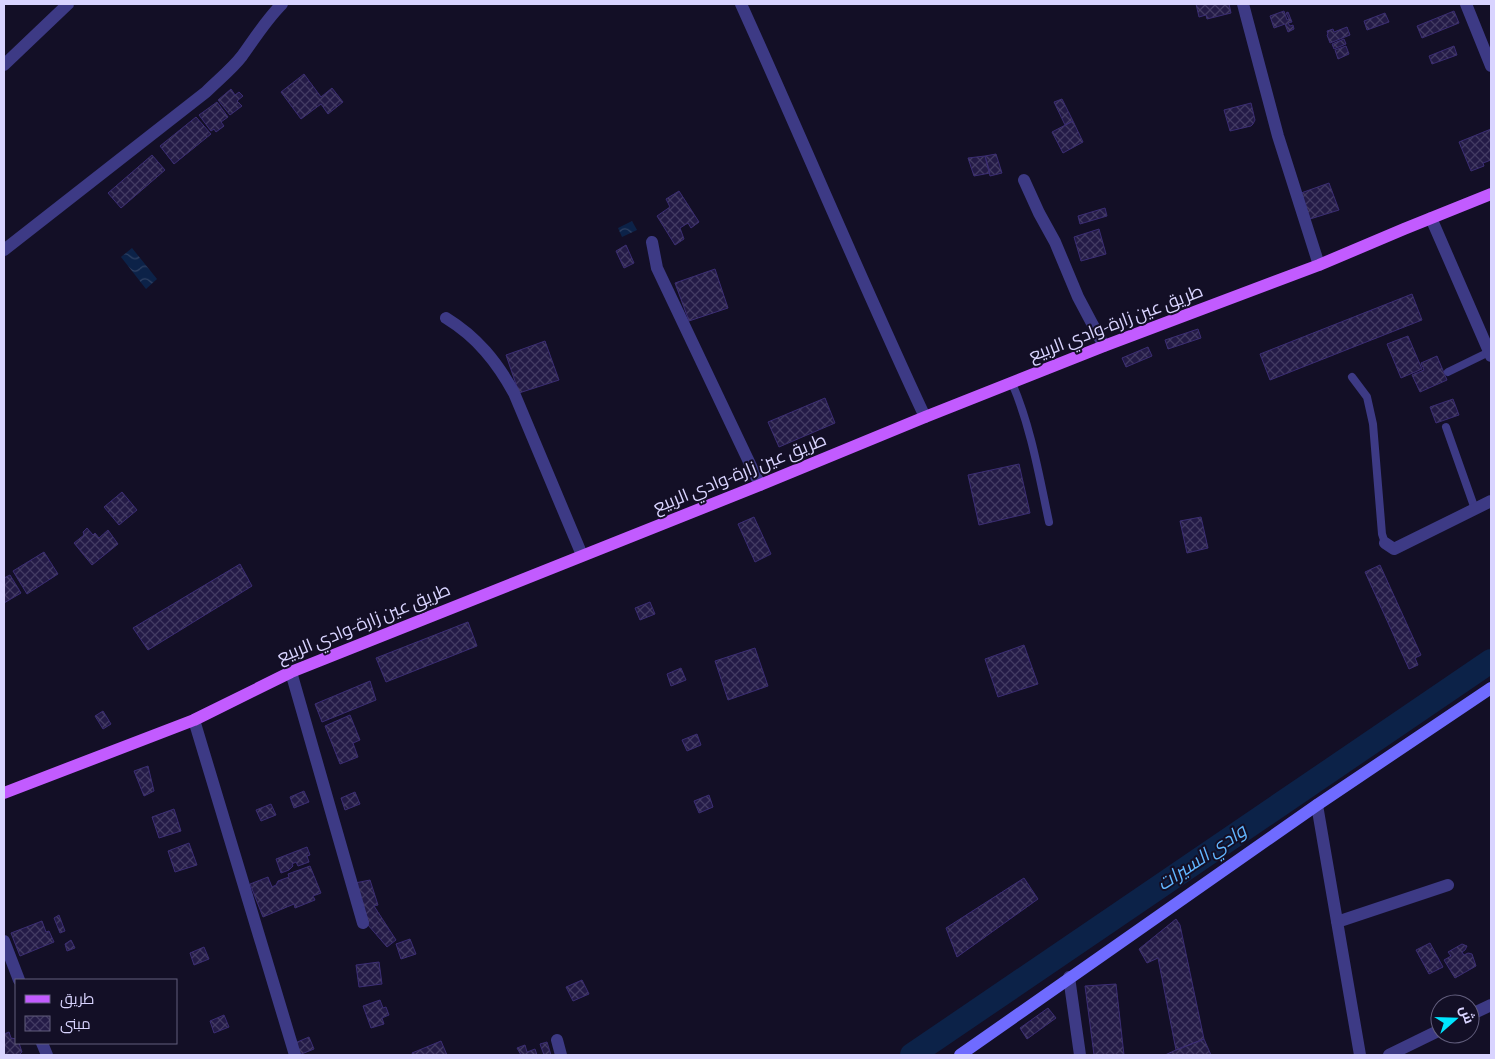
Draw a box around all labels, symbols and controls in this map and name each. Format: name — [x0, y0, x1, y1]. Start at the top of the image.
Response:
street label: طريق عين زارة-وادي الربيع — [1026, 282, 1207, 369]
street label: طريق عين زارة-وادي الربيع — [651, 431, 831, 521]
street label: طريق عين زارة-وادي الربيع — [275, 581, 455, 671]
water label: وادي السيرات — [1154, 821, 1254, 899]
legend — [15, 979, 178, 1044]
text: طريق — [60, 992, 94, 1009]
north arrow — [1430, 994, 1480, 1044]
text: ش — [1456, 1003, 1478, 1026]
text: مبنى — [60, 1017, 91, 1034]

